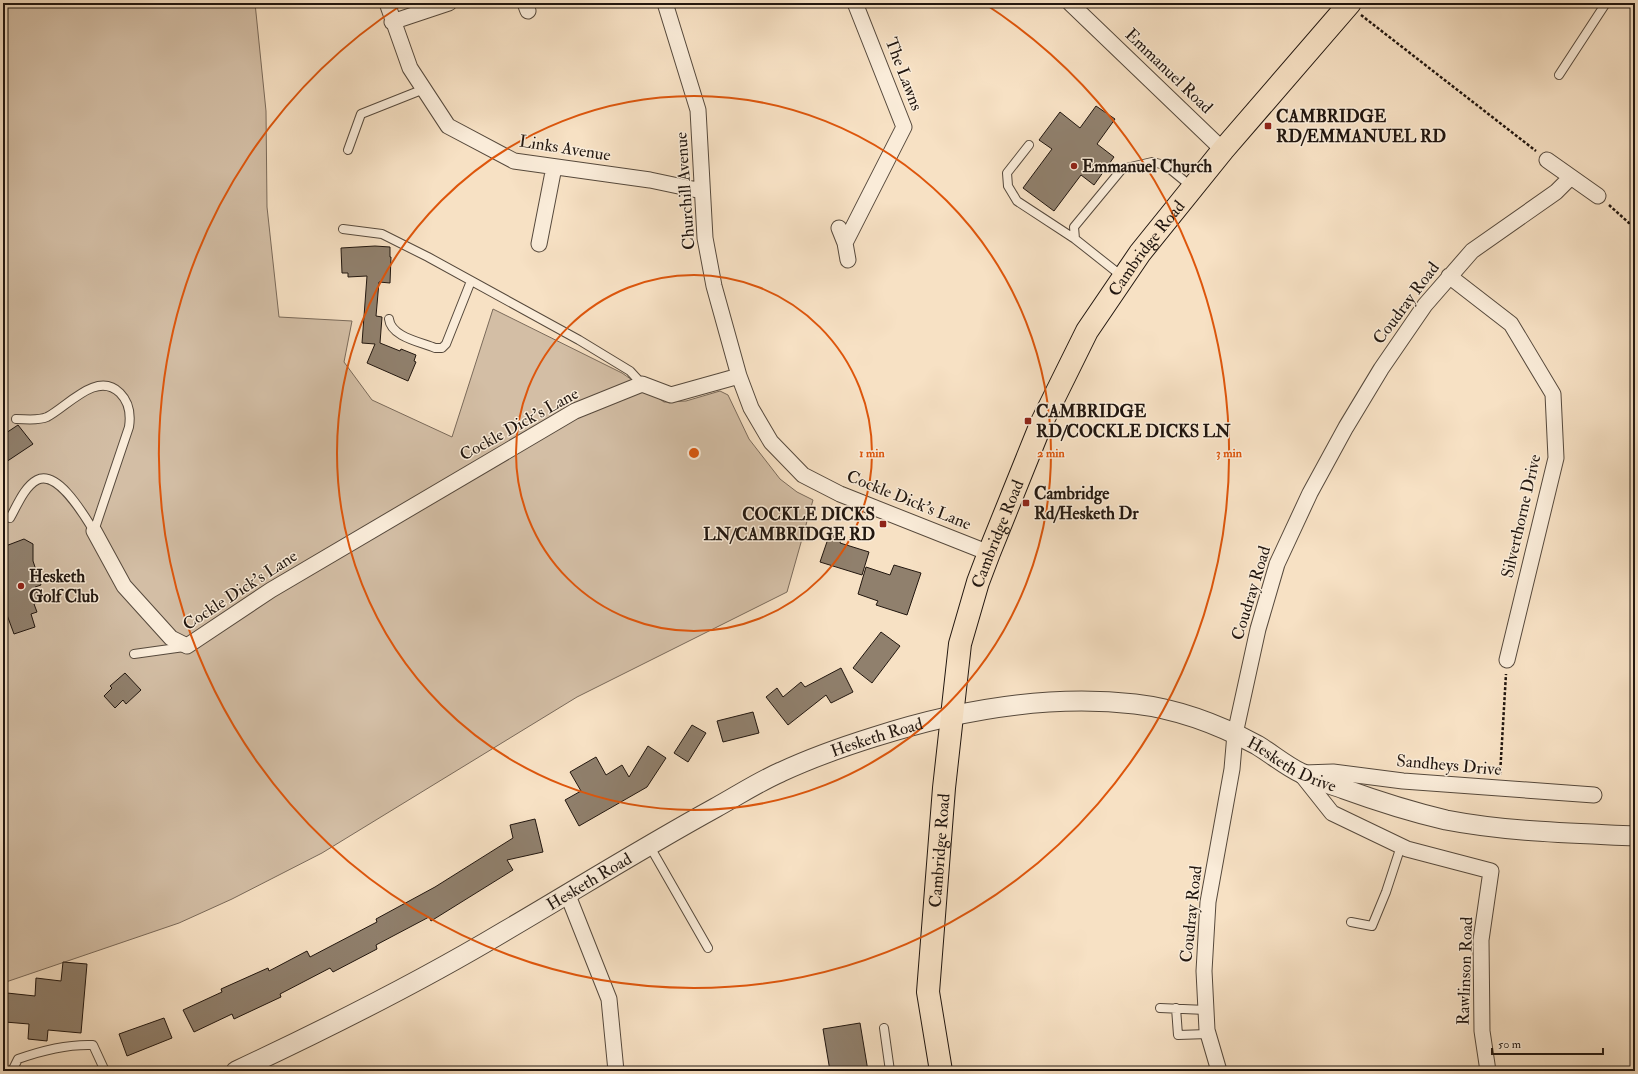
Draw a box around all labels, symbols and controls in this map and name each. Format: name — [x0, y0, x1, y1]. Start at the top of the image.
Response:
street label: Emmanuel Road — [1121, 24, 1218, 118]
street label: The Lawns — [881, 35, 928, 114]
place label: CAMBRIDGE RD/EMMANUEL RD — [1276, 106, 1446, 147]
marker: CAMBRIDGE RD/EMMANUEL RD — [1263, 121, 1273, 131]
street label: Links Avenue — [518, 130, 612, 166]
street label: Churchill Avenue — [670, 131, 700, 251]
place label: Emmanuel Church — [1082, 156, 1212, 177]
marker: Emmanuel Church — [1069, 161, 1079, 171]
street label: Cambridge Road — [1103, 195, 1189, 300]
street label: Coudray Road — [1368, 257, 1445, 349]
street label: Cockle Dick's Lane — [456, 383, 582, 465]
place label: CAMBRIDGE RD/COCKLE DICKS LN — [1036, 401, 1231, 442]
marker: CAMBRIDGE RD/COCKLE DICKS LN — [1023, 416, 1033, 426]
centre of rings — [687, 446, 701, 460]
text: 1 min — [859, 446, 886, 461]
text: 2 min — [1037, 446, 1065, 461]
text: 3 min — [1216, 446, 1243, 461]
street label: Silverthorne Drive — [1497, 452, 1545, 580]
street label: Cockle Dick's Lane — [844, 465, 974, 535]
street label: Cambridge Road — [966, 476, 1028, 591]
place label: Cambridge Rd/Hesketh Dr — [1034, 483, 1139, 524]
marker: Cambridge Rd/Hesketh Dr — [1021, 498, 1031, 508]
place label: COCKLE DICKS LN/CAMBRIDGE RD — [703, 504, 875, 545]
marker: COCKLE DICKS LN/CAMBRIDGE RD — [878, 519, 888, 529]
street label: Coudray Road — [1227, 543, 1276, 643]
street label: Cockle Dick's Lane — [179, 545, 301, 635]
place label: Hesketh Golf Club — [29, 566, 99, 607]
marker: Hesketh Golf Club — [16, 581, 26, 591]
street label: Hesketh Road — [828, 713, 926, 761]
street label: Hesketh Drive — [1244, 731, 1339, 796]
street label: Sandheys Drive — [1396, 750, 1502, 781]
street label: Cambridge Road — [924, 792, 954, 908]
street label: Hesketh Road — [543, 847, 636, 915]
street label: Coudray Road — [1175, 864, 1208, 964]
street label: Rawlinson Road — [1453, 916, 1477, 1026]
scale bar — [1492, 1030, 1603, 1056]
text: 50 m — [1498, 1037, 1522, 1052]

